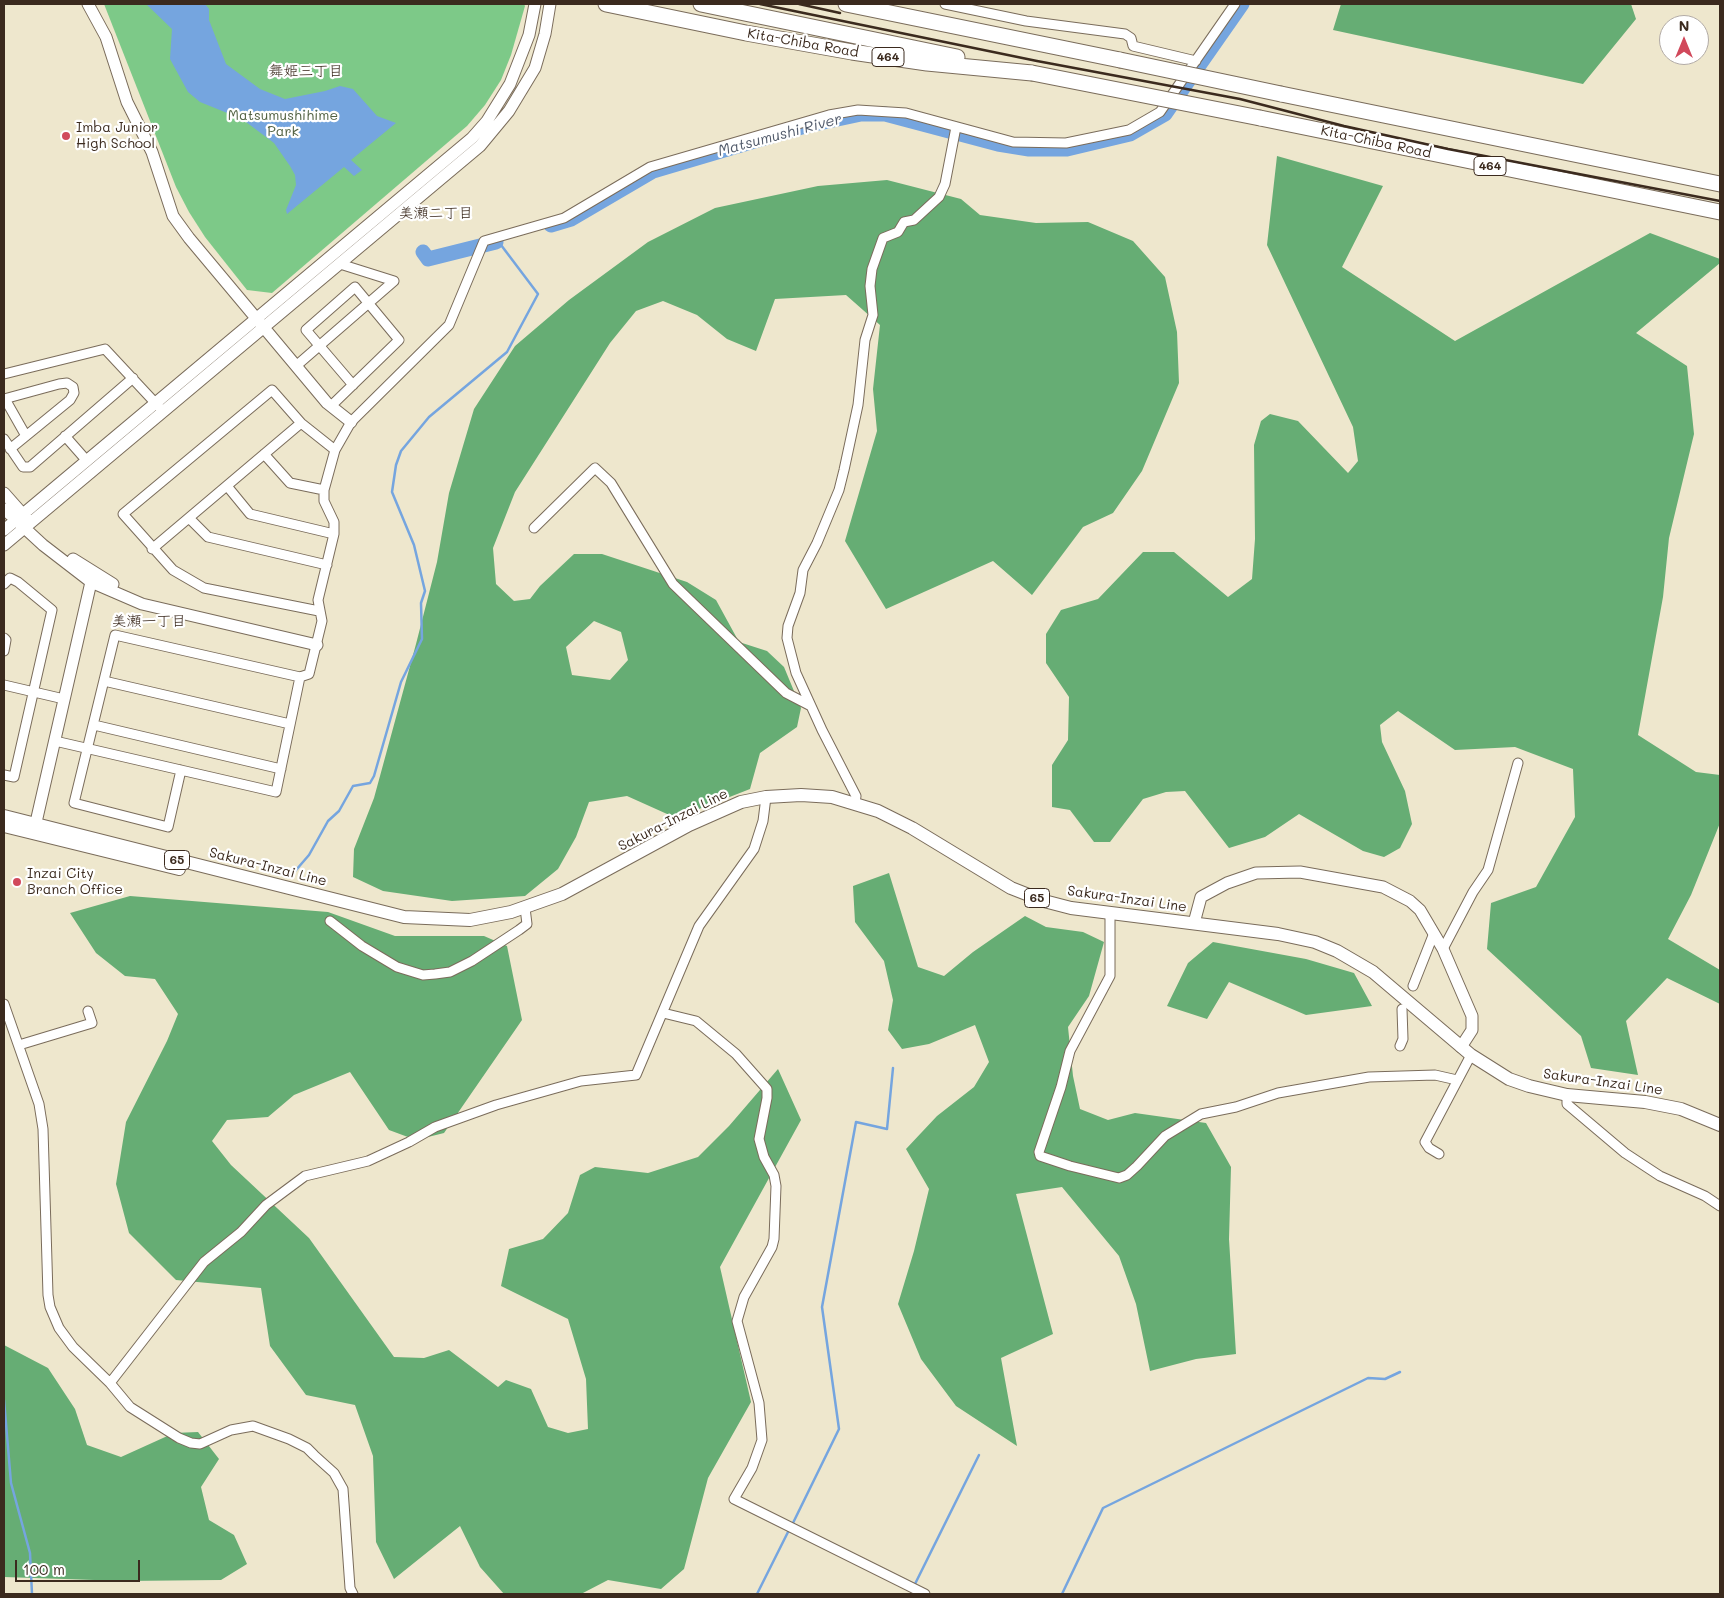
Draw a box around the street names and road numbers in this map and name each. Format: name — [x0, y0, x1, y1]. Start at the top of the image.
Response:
street label: Kita-Chiba Road — [746, 25, 860, 61]
road number: 464 — [872, 48, 904, 66]
street label: Kita-Chiba Road — [1319, 122, 1433, 162]
road number: 464 — [1474, 157, 1506, 176]
street label: Sakura-Inzai Line — [615, 785, 731, 855]
street label: Sakura-Inzai Line — [207, 844, 329, 890]
road number: 65 — [164, 850, 190, 870]
street label: Sakura-Inzai Line — [1066, 882, 1188, 916]
road number: 65 — [1024, 888, 1050, 908]
street label: Sakura-Inzai Line — [1542, 1065, 1664, 1099]

